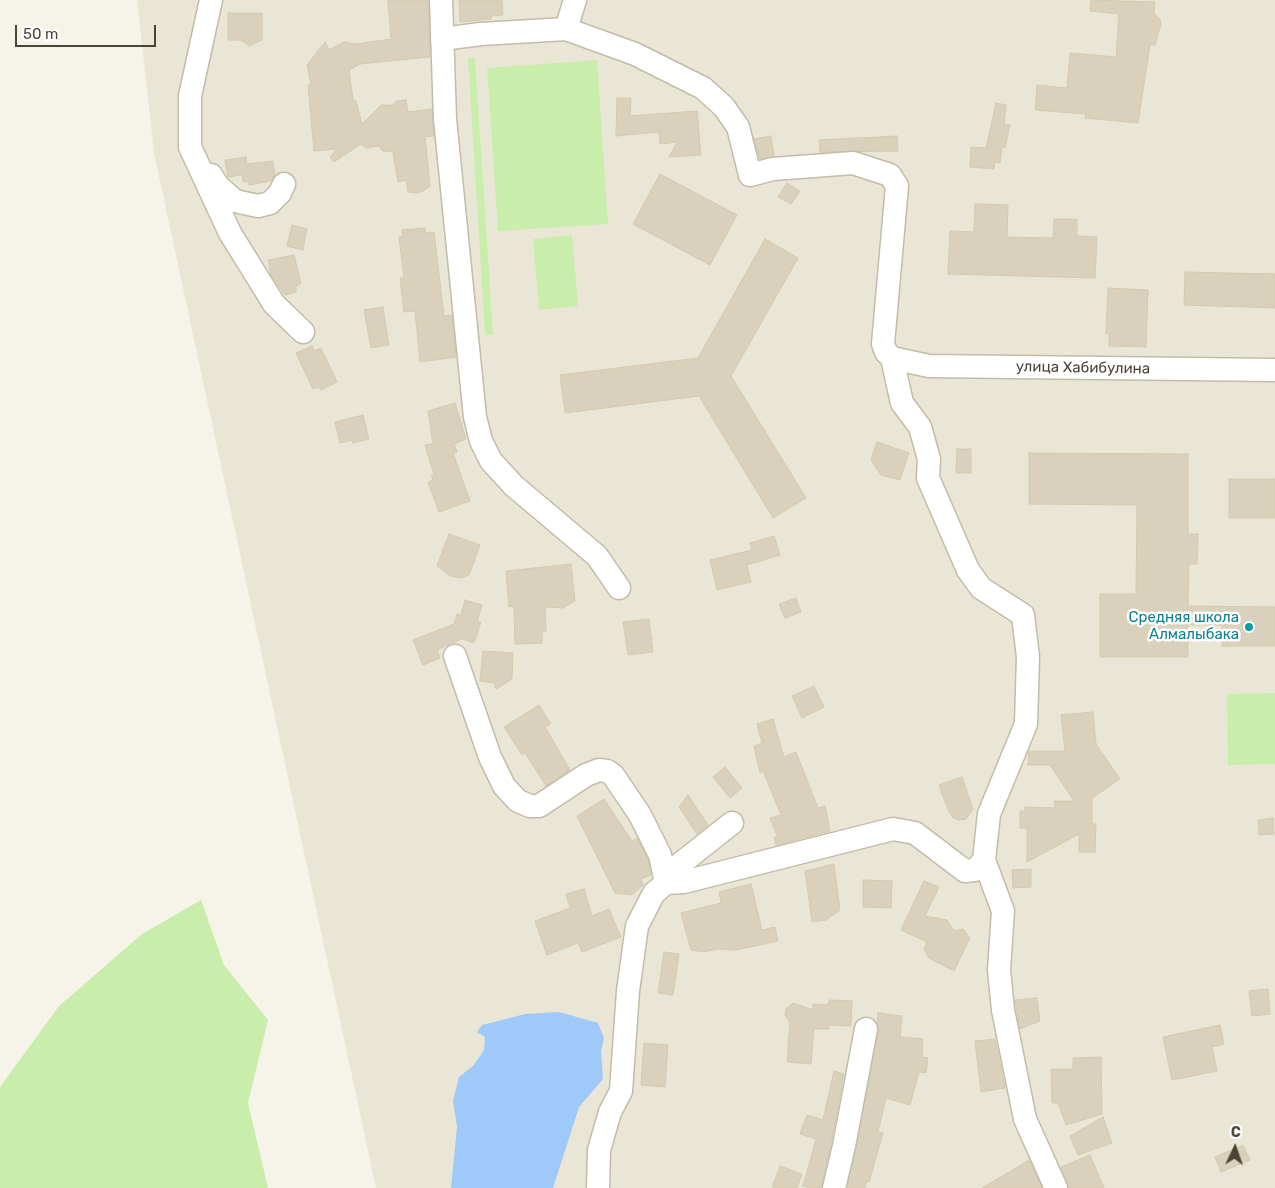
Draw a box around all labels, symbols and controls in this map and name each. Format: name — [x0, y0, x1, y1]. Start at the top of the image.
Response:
scale bar — [18, 15, 159, 47]
text: 50 m — [23, 25, 58, 43]
street label: улица Хабибулина — [1016, 358, 1150, 378]
place label: Средняя школа Алмалыбака — [1129, 609, 1239, 644]
marker: Средняя школа Алмалыбака — [1243, 621, 1255, 633]
north arrow — [1210, 1123, 1260, 1173]
text: С — [1230, 1124, 1241, 1141]

